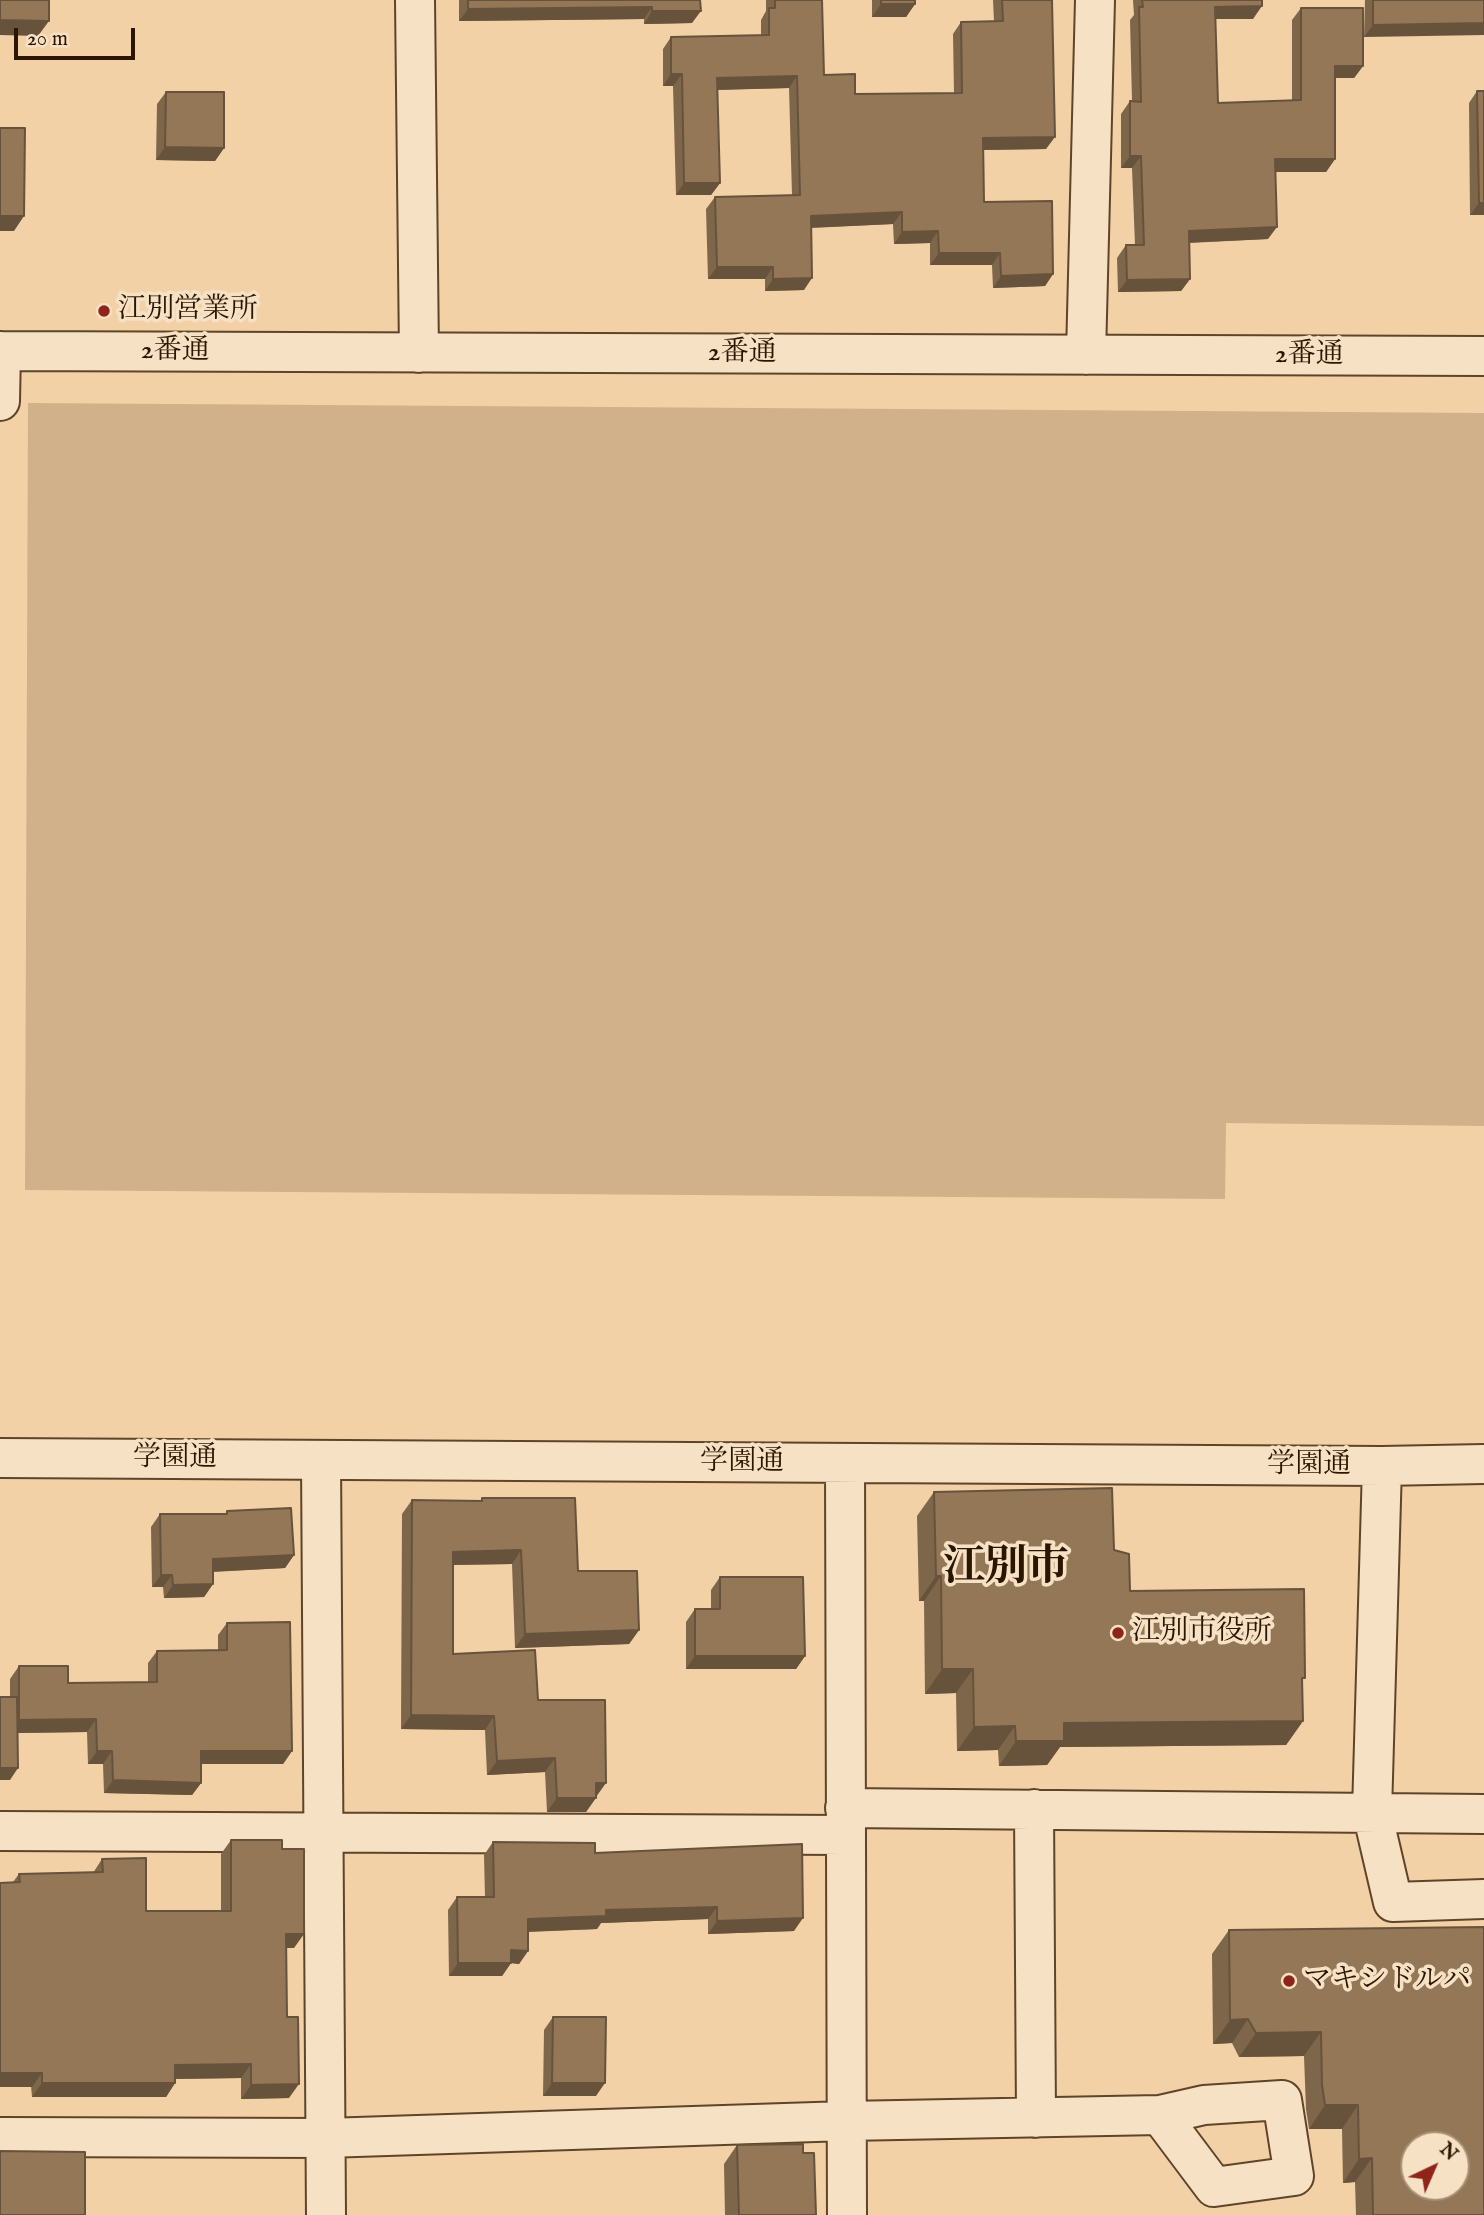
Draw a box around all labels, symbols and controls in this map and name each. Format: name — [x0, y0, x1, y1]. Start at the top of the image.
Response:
scale bar — [18, 14, 138, 58]
text: 20 m — [27, 26, 68, 53]
place label: 江別営業所 — [118, 294, 258, 328]
marker: 江別営業所 — [96, 303, 112, 319]
street label: 2番通 — [140, 335, 210, 369]
street label: 2番通 — [707, 337, 777, 371]
street label: 2番通 — [1274, 339, 1344, 373]
street label: 学園通 — [133, 1442, 217, 1476]
street label: 学園通 — [700, 1446, 784, 1480]
street label: 学園通 — [1267, 1449, 1351, 1483]
district label: 江別市 — [943, 1545, 1069, 1595]
place label: 江別市役所 — [1132, 1616, 1272, 1650]
marker: 江別市役所 — [1110, 1625, 1126, 1641]
place label: マキシドルパ — [1303, 1964, 1471, 1998]
marker: マキシドルパ — [1281, 1973, 1297, 1989]
north arrow — [1400, 2131, 1470, 2201]
text: N — [1434, 2138, 1462, 2167]

